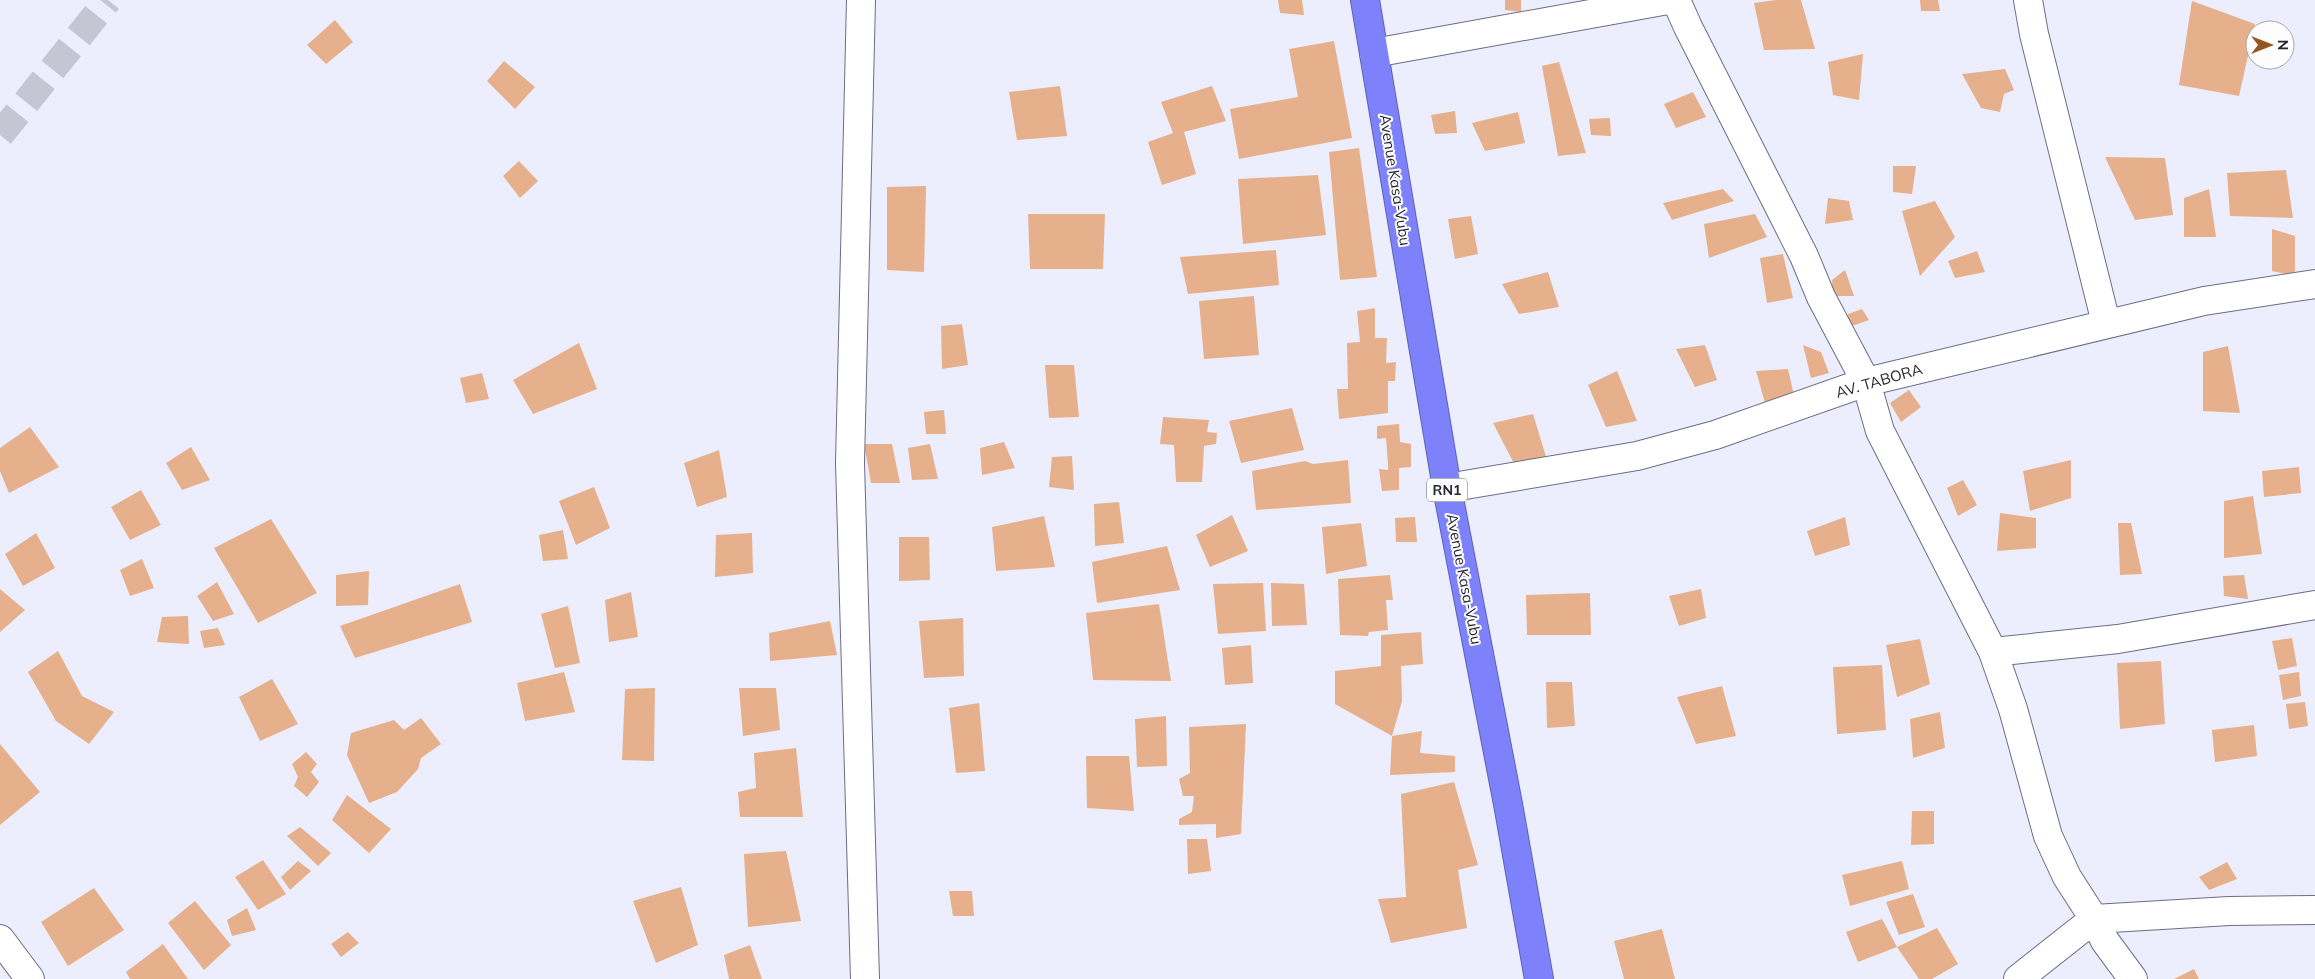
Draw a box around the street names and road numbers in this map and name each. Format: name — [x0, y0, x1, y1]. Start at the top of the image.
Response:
street label: Avenue Kasa-Vubu — [1376, 113, 1415, 247]
street label: AV. TABORA — [1833, 359, 1924, 402]
road number: RN1 — [1427, 478, 1467, 502]
street label: Avenue Kasa-Vubu — [1442, 512, 1486, 646]

